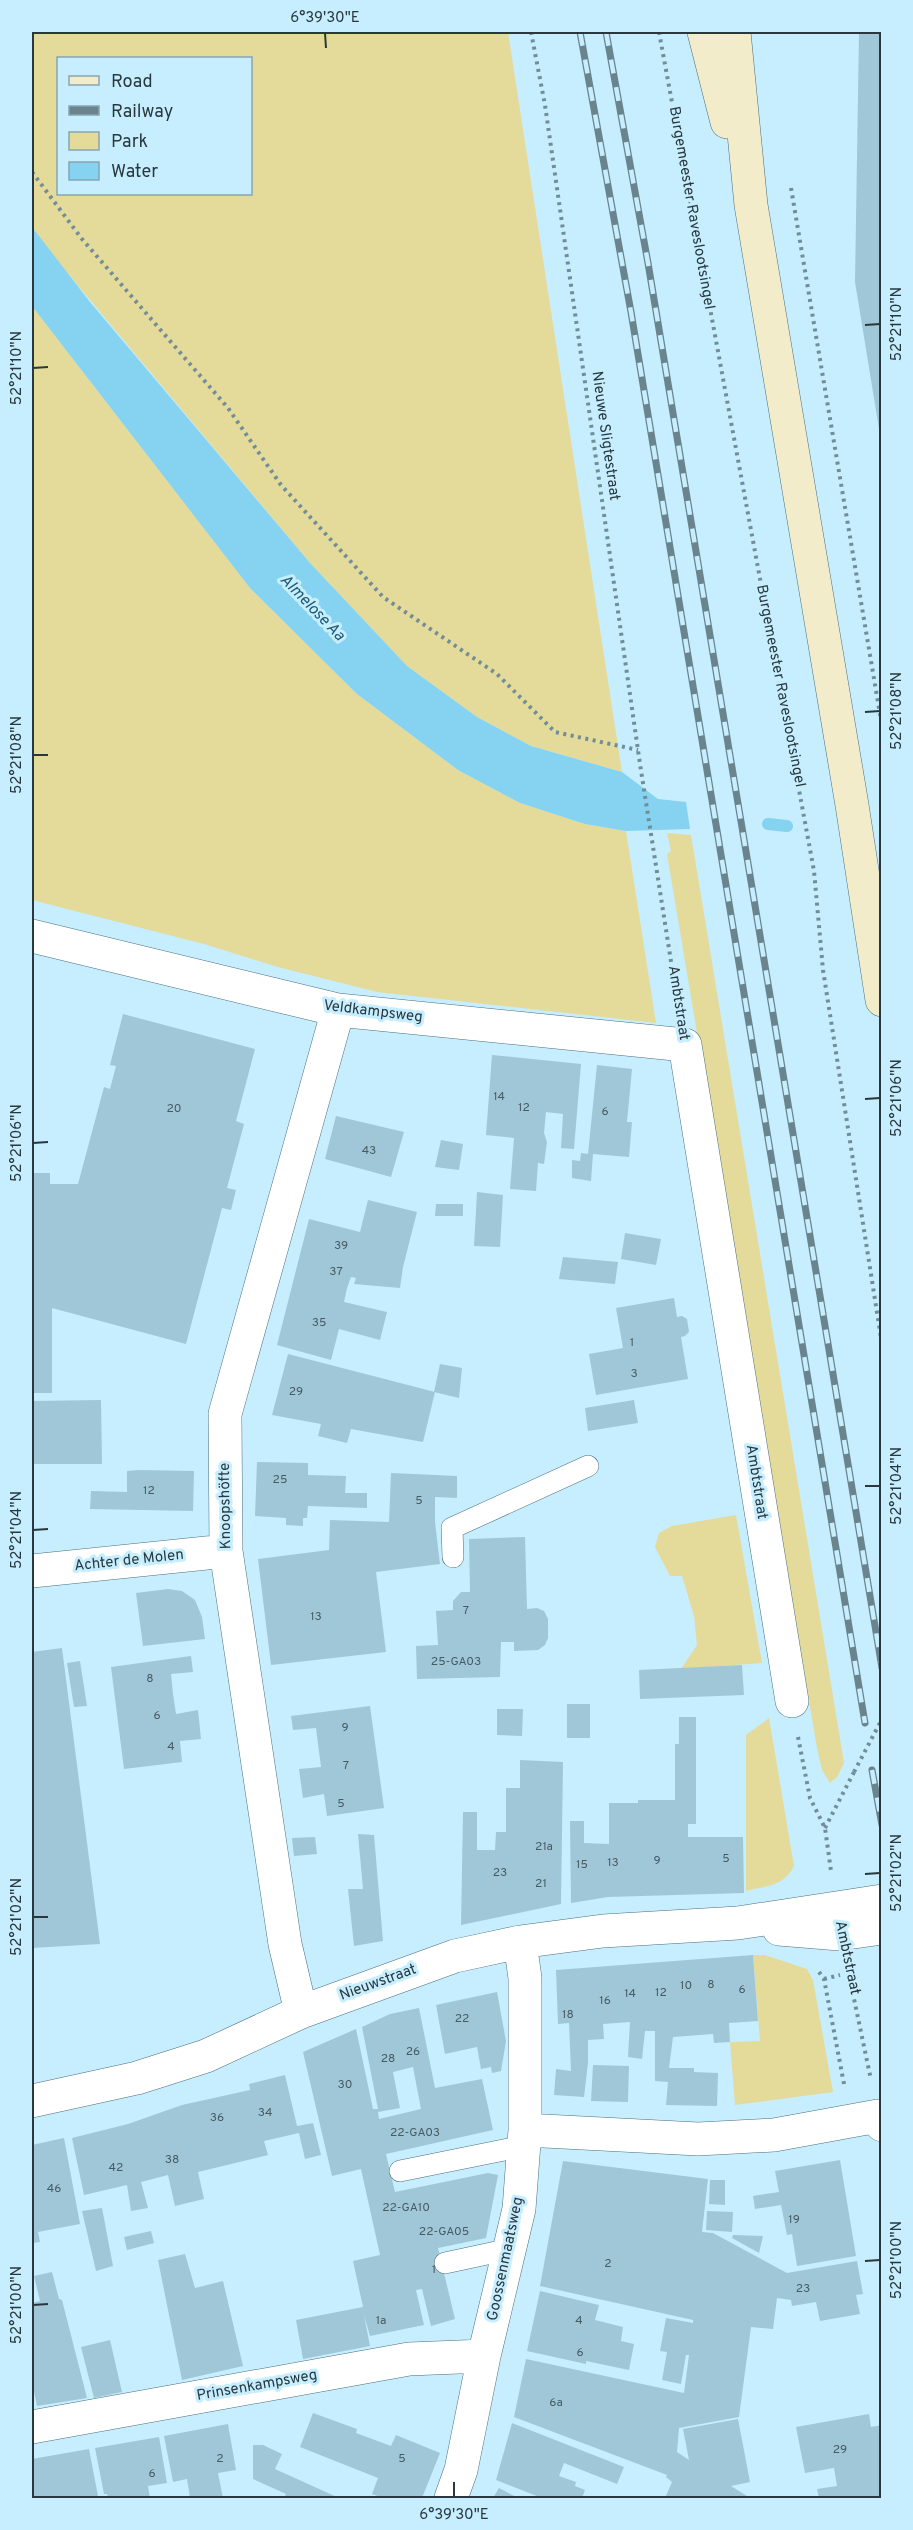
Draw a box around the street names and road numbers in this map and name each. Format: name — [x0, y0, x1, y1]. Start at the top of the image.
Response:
street label: Burgemeester Raveslootsingel — [664, 105, 718, 311]
street label: Nieuwe Sligtestraat — [587, 370, 623, 502]
street label: Burgemeester Raveslootsingel — [751, 583, 809, 789]
street label: Ambtstraat — [663, 964, 693, 1042]
street label: Veldkampsweg — [322, 996, 424, 1028]
street label: Ambtstraat — [741, 1443, 771, 1521]
street label: Knoopshöfte — [216, 1463, 236, 1549]
street label: Achter de Molen — [73, 1546, 185, 1576]
street label: Ambtstraat — [830, 1919, 864, 1997]
street label: Nieuwstraat — [337, 1960, 419, 2006]
street label: Goossenmaatsweg — [484, 2195, 528, 2323]
street label: Prinsenkampsweg — [195, 2366, 319, 2406]

